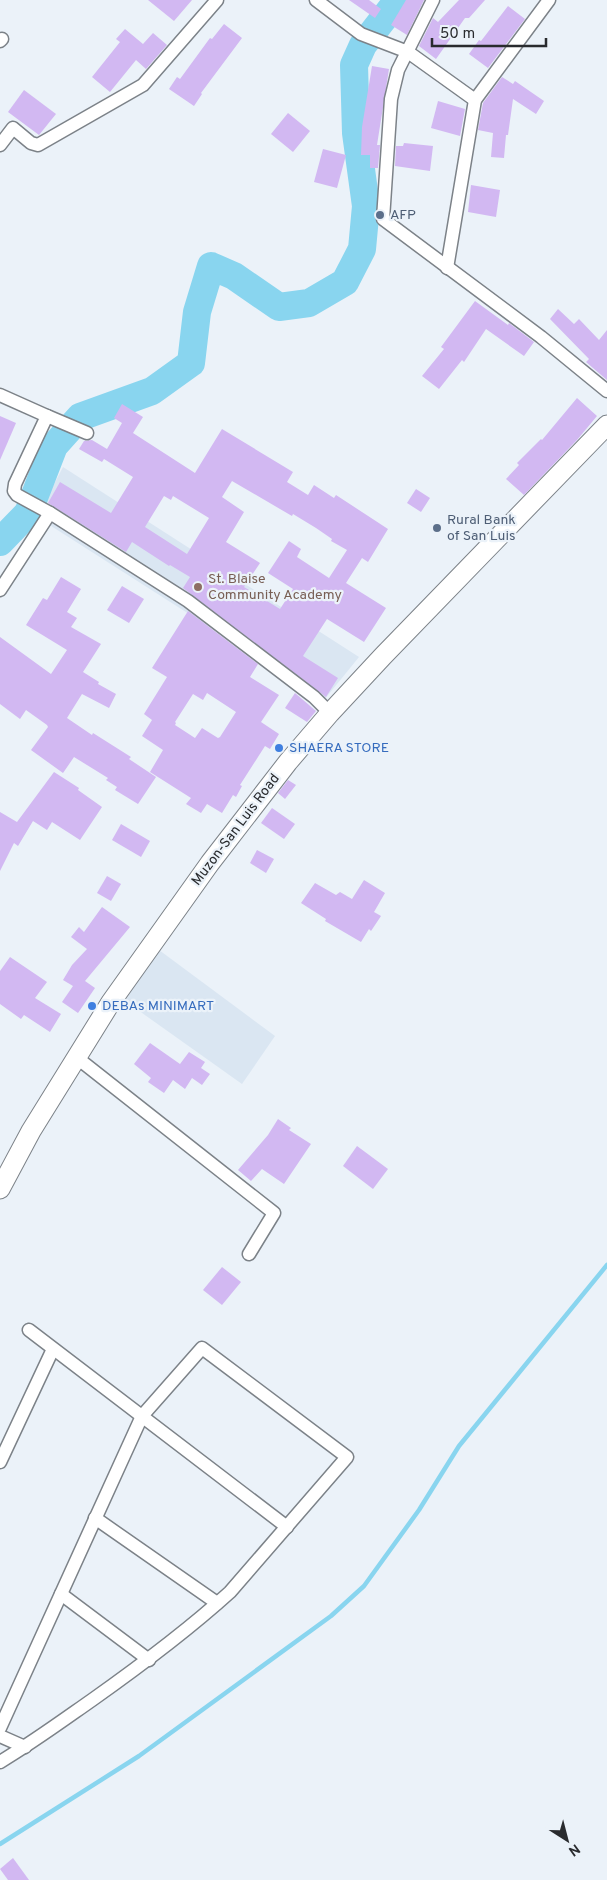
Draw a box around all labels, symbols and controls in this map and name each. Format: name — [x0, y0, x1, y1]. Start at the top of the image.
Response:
scale bar — [432, 15, 546, 47]
text: 50 m — [440, 25, 475, 44]
place label: AFP — [390, 207, 416, 224]
marker: AFP — [374, 209, 386, 221]
place label: Rural Bank of San Luis — [447, 512, 516, 545]
marker: Rural Bank of San Luis — [431, 522, 443, 534]
place label: St. Blaise Community Academy — [208, 571, 342, 604]
marker: St. Blaise Community Academy — [192, 581, 204, 593]
place label: SHAERA STORE — [289, 740, 389, 757]
marker: SHAERA STORE — [273, 742, 285, 754]
street label: Muzon-San Luis Road — [188, 771, 284, 889]
place label: DEBAs MINIMART — [102, 998, 214, 1015]
marker: DEBAs MINIMART — [86, 1000, 98, 1012]
north arrow — [542, 1815, 592, 1865]
text: N — [565, 1839, 583, 1859]

